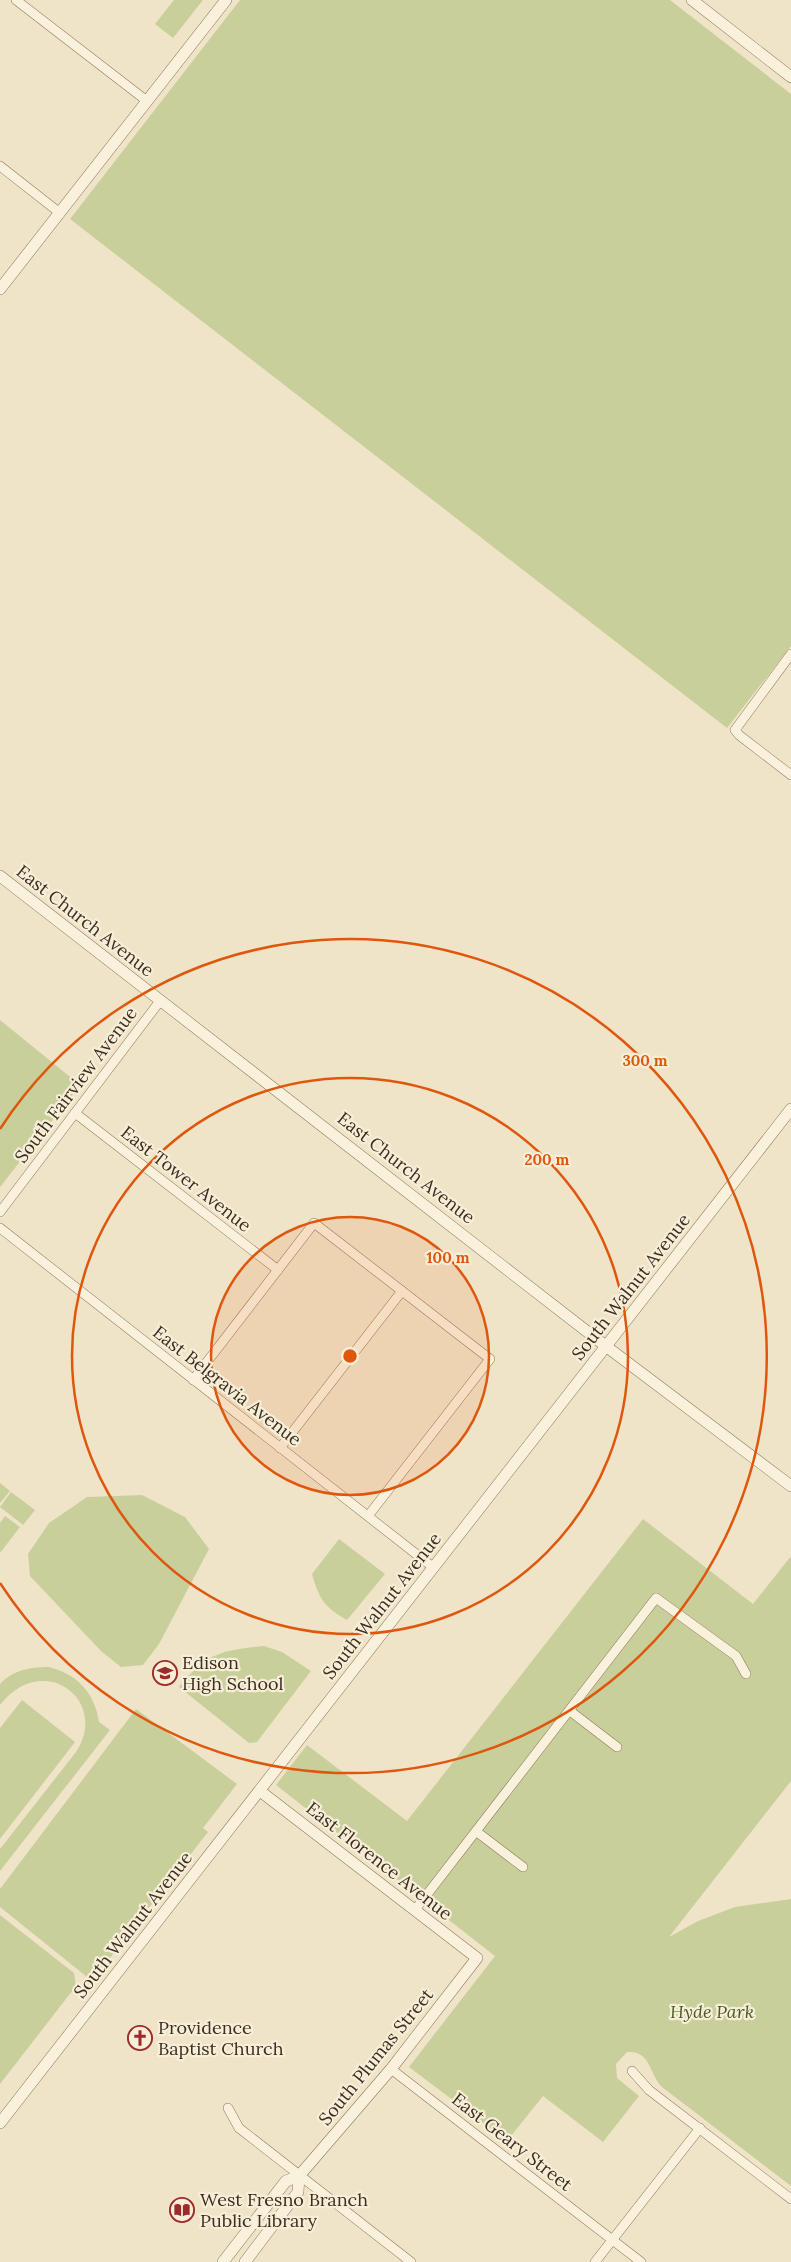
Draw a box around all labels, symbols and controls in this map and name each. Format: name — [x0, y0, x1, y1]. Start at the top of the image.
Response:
street label: East Church Avenue — [12, 860, 159, 982]
street label: South Fairview Avenue — [9, 1002, 142, 1167]
text: 300 m — [622, 1051, 668, 1070]
street label: East Church Avenue — [333, 1107, 480, 1229]
street label: East Tower Avenue — [117, 1121, 256, 1237]
text: 200 m — [525, 1150, 570, 1169]
street label: South Walnut Avenue — [566, 1209, 695, 1365]
text: 100 m — [427, 1248, 470, 1267]
street label: East Belgravia Avenue — [148, 1320, 306, 1451]
centre of rings — [341, 1347, 359, 1365]
street label: South Walnut Avenue — [317, 1528, 446, 1684]
place label: Edison High School — [182, 1651, 283, 1695]
school or university icon: Edison High School — [152, 1660, 178, 1686]
street label: East Florence Avenue — [302, 1796, 457, 1925]
street label: South Walnut Avenue — [68, 1847, 197, 2003]
street label: South Plumas Street — [313, 1983, 438, 2130]
park label: Hyde Park — [670, 2000, 754, 2023]
place label: Providence Baptist Church — [158, 2016, 284, 2060]
church icon: Providence Baptist Church — [127, 2025, 153, 2051]
street label: East Geary Street — [447, 2087, 577, 2196]
place label: West Fresno Branch Public Library — [200, 2188, 368, 2232]
library icon: West Fresno Branch Public Library — [169, 2197, 195, 2223]

